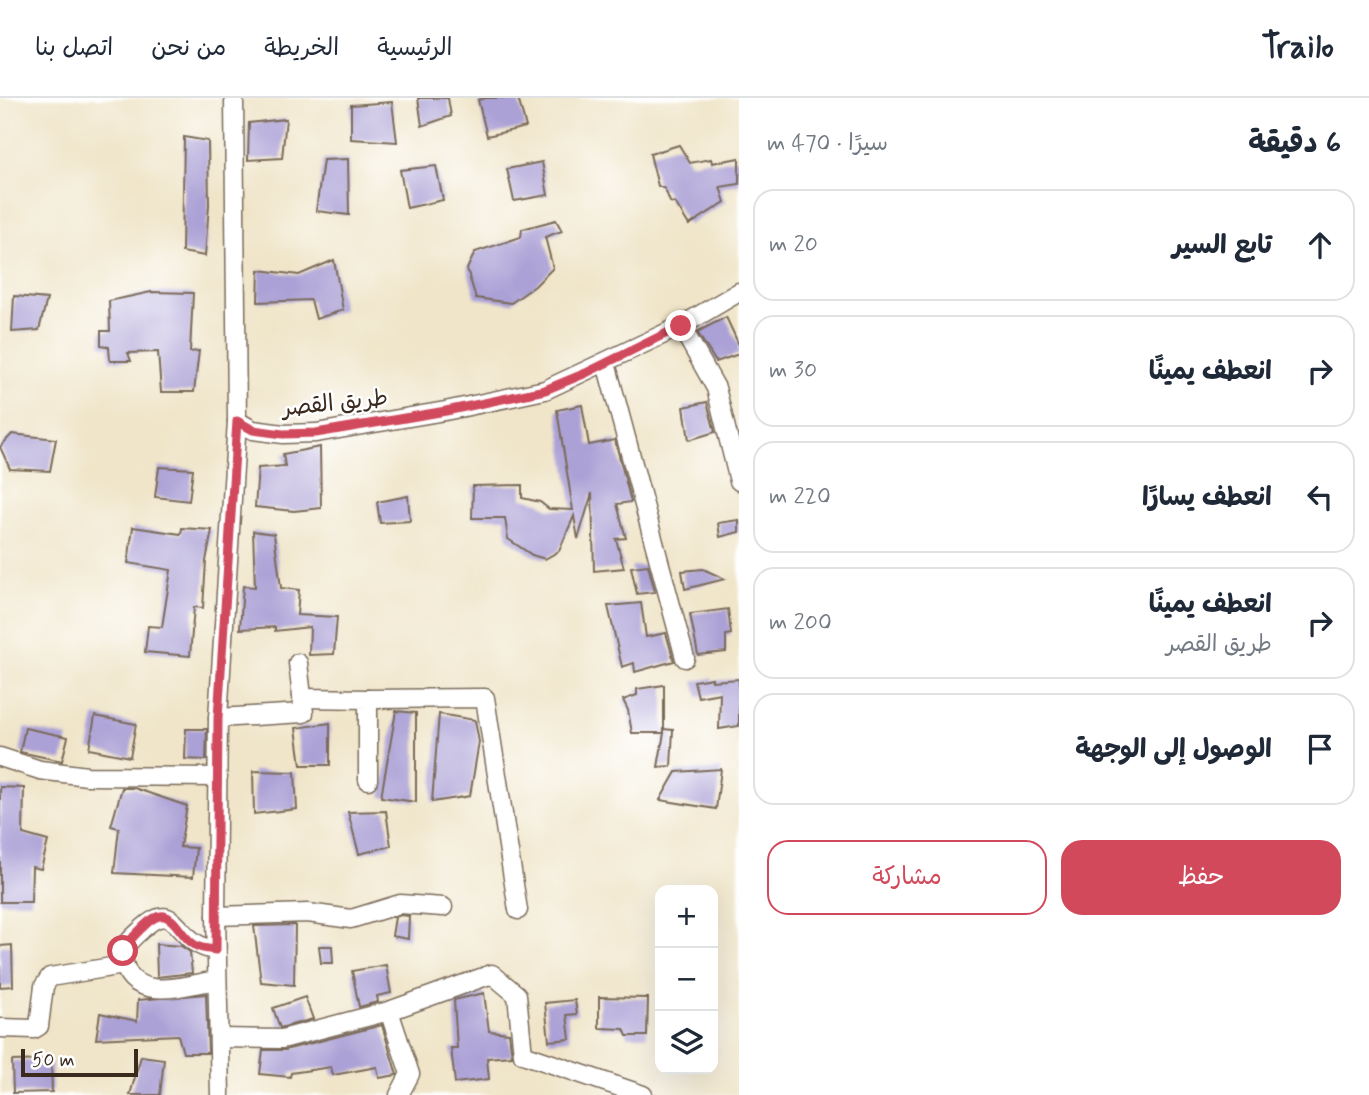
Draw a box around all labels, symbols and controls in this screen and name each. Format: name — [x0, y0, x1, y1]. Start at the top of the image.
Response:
text: Trailo — [1262, 26, 1334, 70]
text: اتصل بنا — [35, 33, 113, 64]
text: من نحن — [151, 33, 226, 64]
text: الخريطة — [264, 33, 339, 64]
text: الرئيسية — [377, 33, 453, 64]
text: 6 دقيقة — [1248, 124, 1341, 163]
text: سيرًا · 470 m — [767, 129, 888, 159]
icon: ahead — [1301, 226, 1339, 264]
text: تابع السير — [1172, 229, 1272, 263]
text: 20 m — [769, 230, 818, 260]
route end — [665, 310, 696, 341]
icon: right — [1301, 352, 1339, 390]
text: انعطف يمينًا — [1149, 355, 1272, 389]
text: 30 m — [769, 356, 817, 386]
street label: طريق القصر — [279, 384, 390, 425]
icon: left — [1301, 478, 1339, 516]
text: انعطف يسارًا — [1142, 481, 1272, 515]
text: 220 m — [769, 482, 831, 512]
text: انعطف يمينًا — [1149, 588, 1272, 622]
icon: right — [1301, 604, 1339, 642]
text: 200 m — [769, 608, 832, 638]
text: طريق القصر — [1166, 630, 1272, 660]
icon: arrive — [1301, 730, 1339, 768]
text: الوصول إلى الوجهة — [1075, 733, 1272, 767]
button: مشاركة — [767, 840, 1047, 915]
button: حفظ — [1061, 840, 1341, 915]
map controls — [655, 885, 718, 1074]
button: + — [655, 885, 718, 948]
route start — [107, 935, 138, 966]
button: − — [655, 948, 718, 1011]
button: layers — [655, 1011, 718, 1074]
scale bar — [21, 1046, 138, 1078]
text: 50 m — [32, 1048, 75, 1073]

